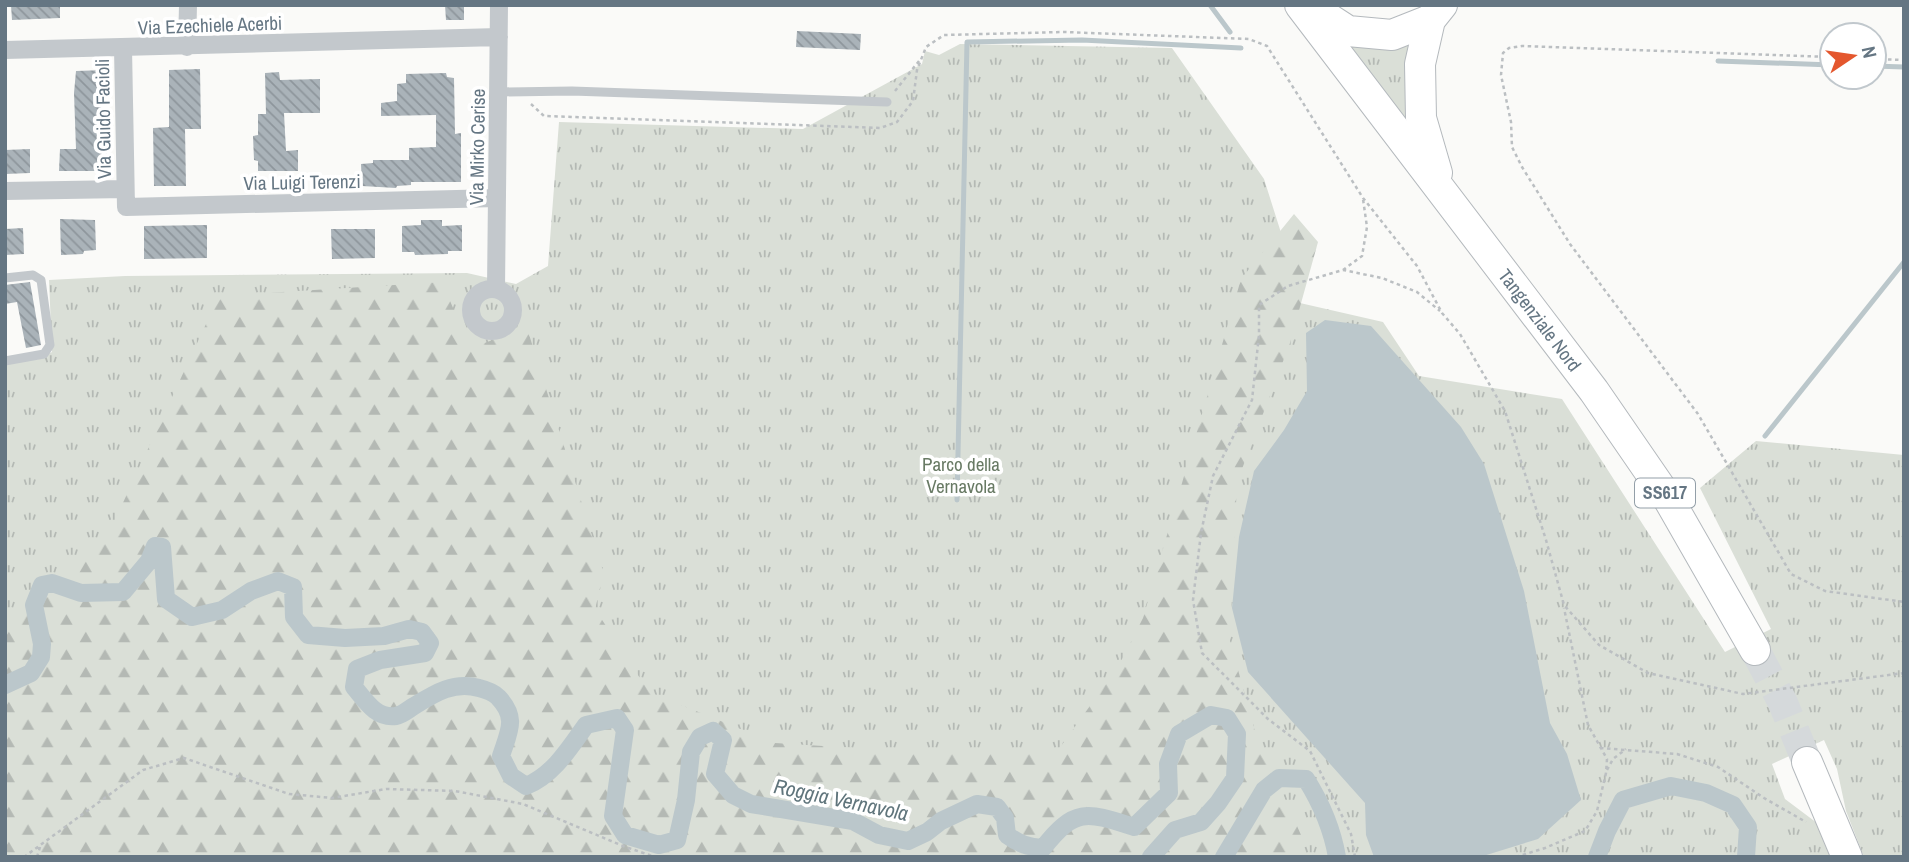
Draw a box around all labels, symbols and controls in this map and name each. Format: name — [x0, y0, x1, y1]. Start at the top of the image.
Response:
street label: Via Ezechiele Acerbi — [137, 9, 283, 41]
north arrow — [1818, 21, 1888, 91]
text: N — [1856, 44, 1883, 61]
street label: Via Guido Facioli — [89, 59, 117, 179]
street label: Via Mirko Cerise — [463, 88, 491, 206]
street label: Via Luigi Terenzi — [243, 168, 361, 196]
street label: Tangenziale Nord — [1492, 263, 1587, 377]
park label: Parco della Vernavola — [922, 451, 1000, 499]
road number: SS617 — [1635, 478, 1695, 508]
water label: Roggia Vernavola — [771, 771, 911, 828]

